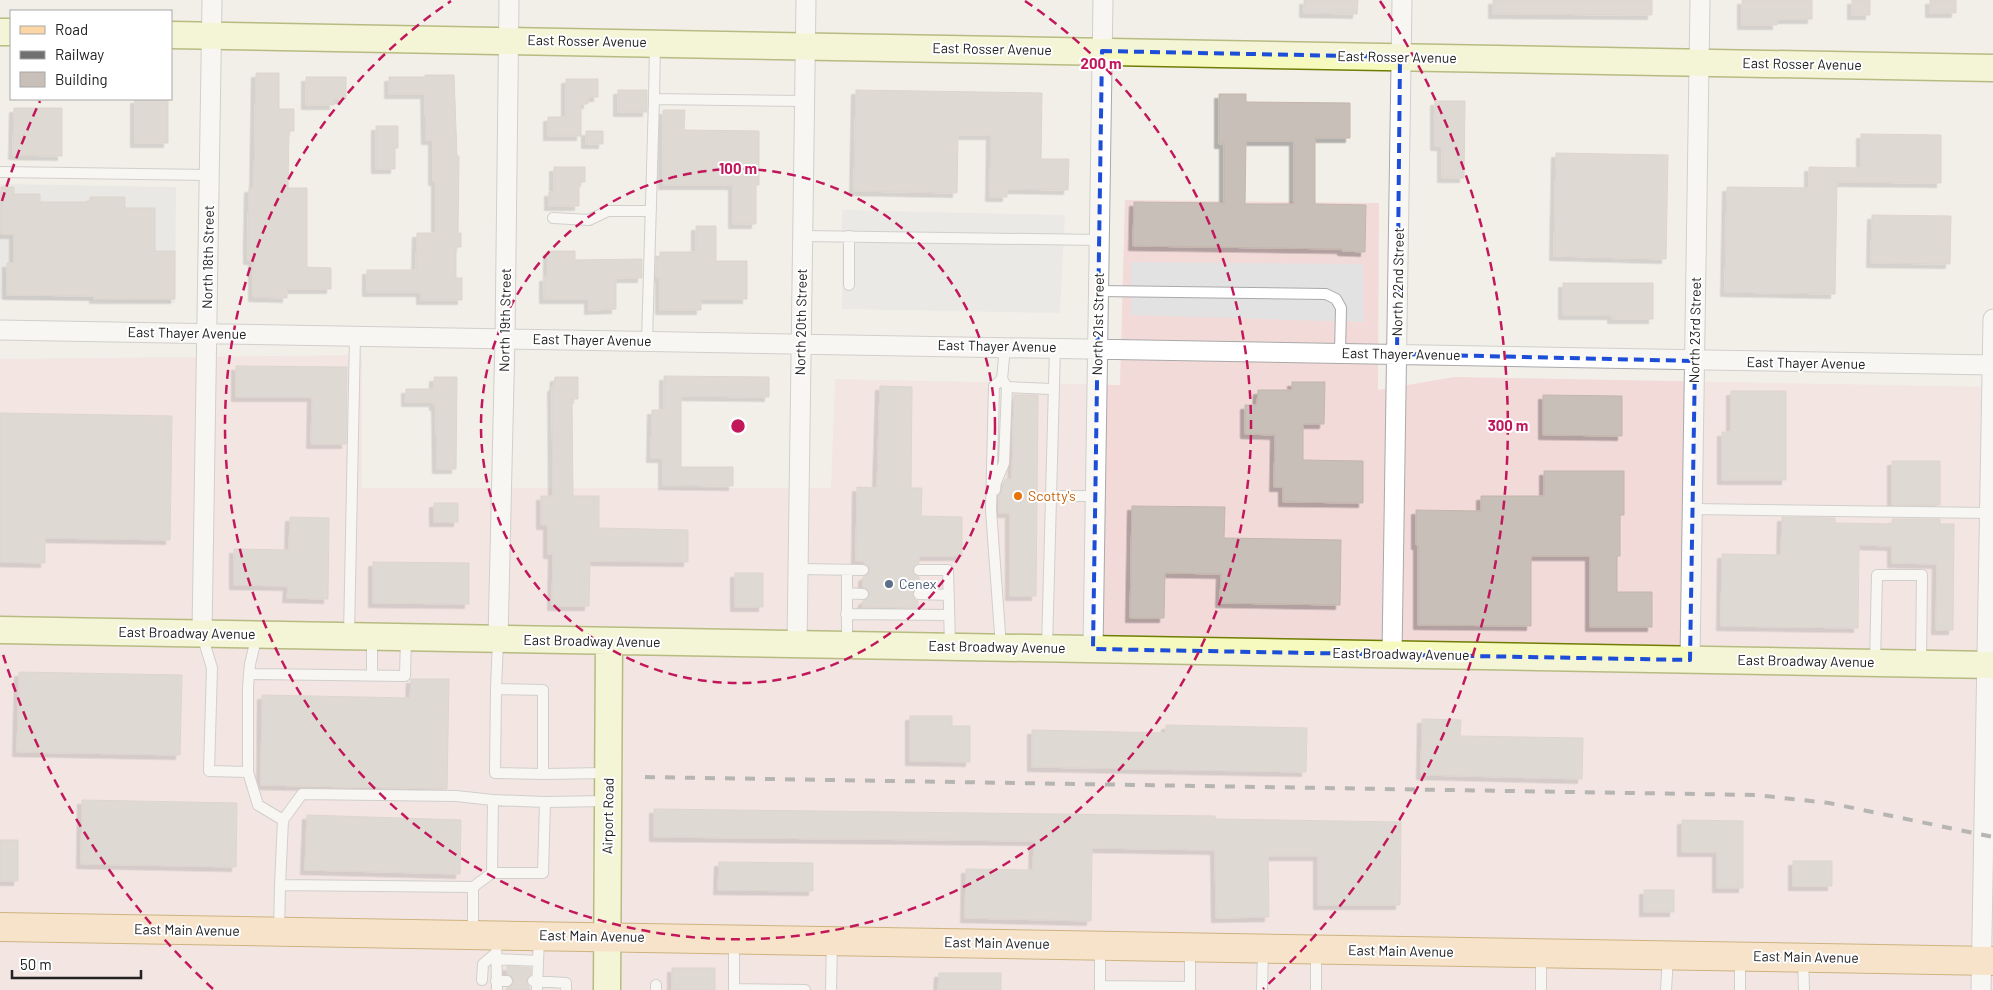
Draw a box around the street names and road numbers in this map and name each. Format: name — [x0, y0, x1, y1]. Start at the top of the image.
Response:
street label: East Rosser Avenue — [527, 31, 647, 50]
street label: East Rosser Avenue — [932, 39, 1052, 58]
street label: East Rosser Avenue — [1337, 47, 1457, 66]
street label: East Rosser Avenue — [1742, 54, 1862, 73]
street label: North 18th Street — [198, 205, 217, 309]
street label: North 22nd Street — [1388, 227, 1407, 337]
street label: North 19th Street — [495, 268, 514, 372]
street label: North 20th Street — [791, 268, 810, 376]
street label: North 21st Street — [1088, 272, 1107, 376]
street label: North 23rd Street — [1685, 277, 1704, 383]
street label: East Thayer Avenue — [127, 323, 247, 342]
street label: East Thayer Avenue — [532, 330, 652, 349]
street label: East Thayer Avenue — [937, 336, 1057, 355]
street label: East Thayer Avenue — [1341, 344, 1461, 363]
street label: East Thayer Avenue — [1746, 353, 1866, 372]
street label: East Broadway Avenue — [118, 623, 256, 642]
street label: East Broadway Avenue — [523, 631, 661, 650]
street label: East Broadway Avenue — [928, 637, 1066, 656]
street label: East Broadway Avenue — [1332, 644, 1470, 663]
street label: East Broadway Avenue — [1737, 651, 1875, 670]
street label: Airport Road — [598, 778, 617, 854]
street label: East Main Avenue — [134, 920, 240, 939]
street label: East Main Avenue — [539, 926, 645, 945]
street label: East Main Avenue — [944, 933, 1050, 952]
street label: East Main Avenue — [1348, 941, 1454, 960]
street label: East Main Avenue — [1753, 947, 1859, 966]

